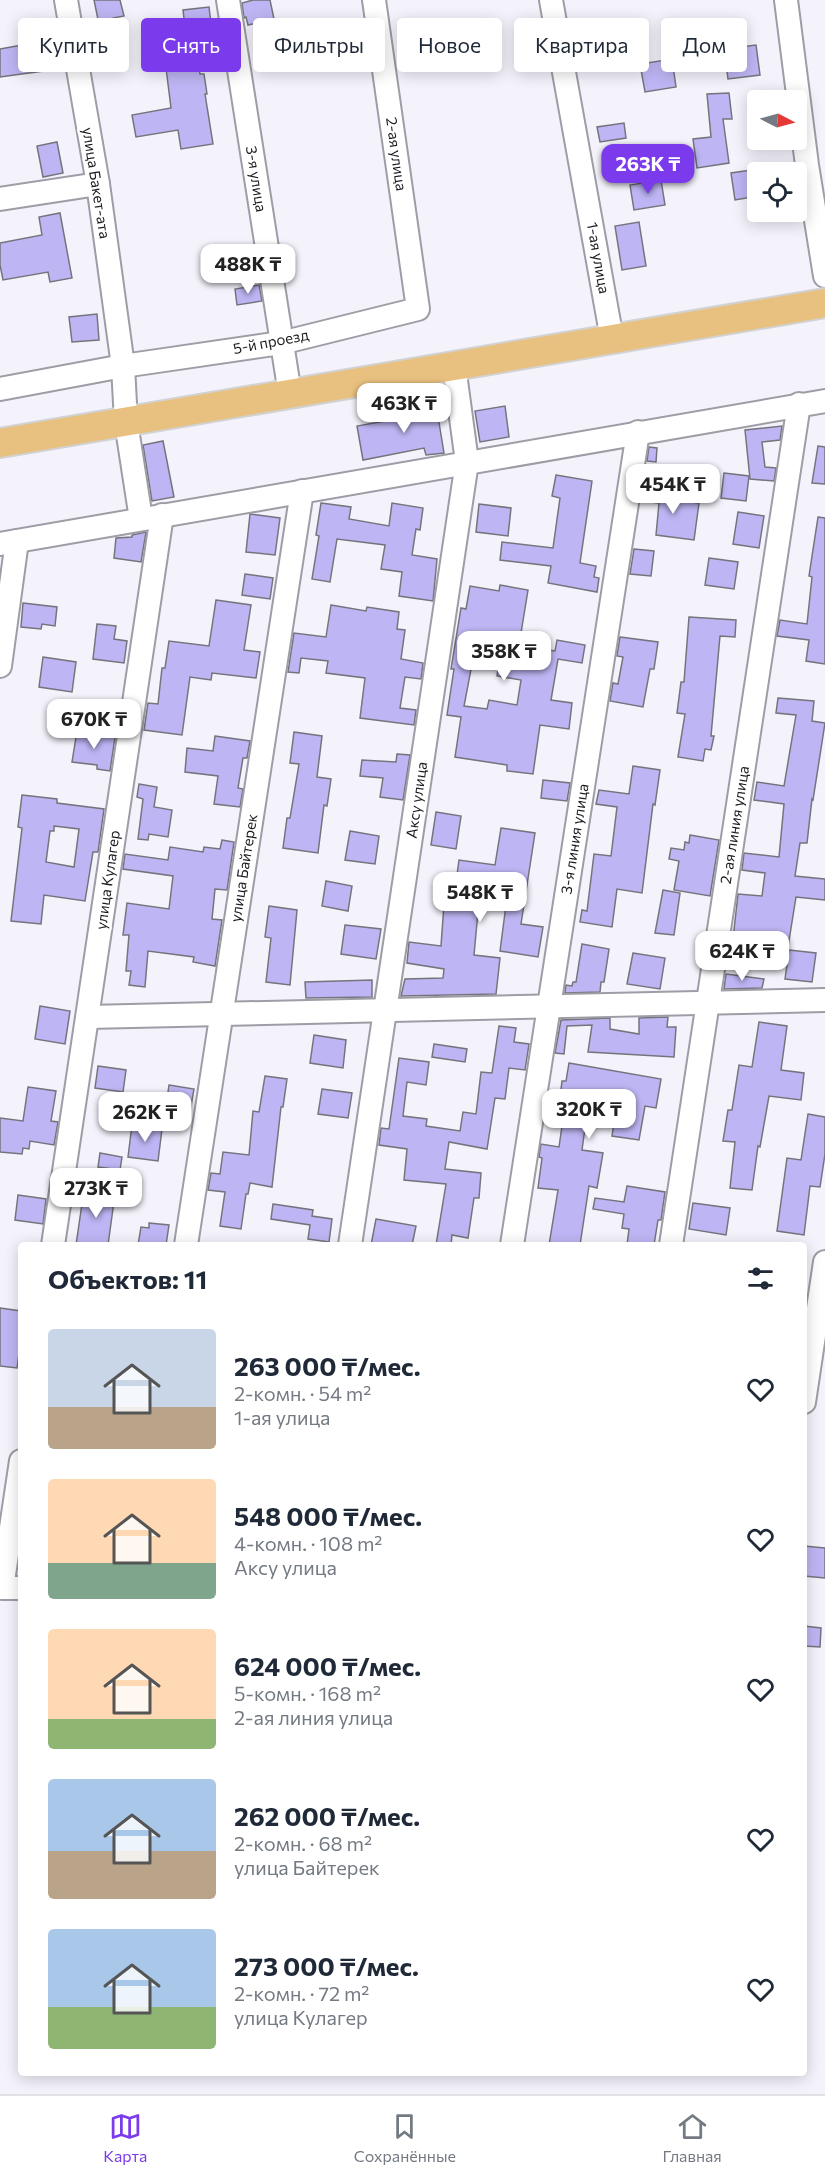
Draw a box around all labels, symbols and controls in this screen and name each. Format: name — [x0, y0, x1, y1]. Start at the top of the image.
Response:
chip: Купить — [18, 18, 129, 72]
chip: Снять — [141, 18, 241, 72]
chip: Фильтры — [253, 18, 385, 72]
chip: Новое — [397, 18, 502, 72]
chip: Квартира — [514, 18, 649, 72]
chip: Дом — [661, 18, 747, 72]
north arrow — [747, 90, 807, 150]
map controls — [747, 90, 807, 222]
street label: 2-ая улица — [383, 116, 411, 192]
street label: улица Бакет-ата — [79, 126, 115, 240]
pin: 263K ₸ — [599, 144, 697, 195]
street label: 3-я улица — [243, 145, 271, 213]
text: 263K ₸ — [615, 151, 681, 175]
button: locate — [747, 162, 807, 222]
street label: 1-ая улица — [584, 221, 614, 295]
pin: 488K ₸ — [199, 244, 297, 295]
text: 488K ₸ — [214, 251, 282, 275]
street label: 5-й проезд — [231, 325, 310, 357]
pin: 463K ₸ — [355, 383, 453, 434]
text: 463K ₸ — [371, 390, 437, 414]
pin: 454K ₸ — [624, 464, 722, 515]
text: 454K ₸ — [640, 471, 706, 495]
pin: 358K ₸ — [455, 631, 553, 682]
text: 358K ₸ — [471, 638, 537, 662]
pin: 670K ₸ — [45, 699, 143, 750]
text: 670K ₸ — [61, 706, 127, 730]
street label: Аксу улица — [402, 760, 430, 839]
street label: 2-ая линия улица — [716, 764, 752, 885]
street label: 3-я линия улица — [556, 782, 592, 895]
street label: улица Байтерек — [226, 812, 260, 923]
street label: улица Кулагер — [91, 829, 123, 931]
pin: 548K ₸ — [431, 872, 529, 923]
text: 548K ₸ — [447, 879, 513, 903]
pin: 624K ₸ — [693, 931, 791, 982]
text: 624K ₸ — [709, 938, 775, 962]
pin: 320K ₸ — [540, 1089, 638, 1140]
pin: 262K ₸ — [96, 1092, 194, 1143]
text: 320K ₸ — [556, 1096, 622, 1120]
text: 262K ₸ — [113, 1099, 177, 1123]
pin: 273K ₸ — [47, 1168, 145, 1219]
text: 273K ₸ — [64, 1175, 128, 1199]
icon: filters — [744, 1262, 777, 1295]
text: Объектов: 11 — [48, 1263, 207, 1294]
text: 263 000 ₸/мес. — [234, 1350, 421, 1381]
icon: home — [96, 1353, 168, 1425]
icon: heart — [744, 1373, 777, 1406]
text: 2-комн. · 54 m² — [234, 1381, 371, 1405]
text: 1-ая улица — [234, 1405, 330, 1429]
text: 548 000 ₸/мес. — [234, 1500, 422, 1531]
icon: home — [96, 1503, 168, 1575]
icon: heart — [744, 1523, 777, 1556]
text: 4-комн. · 108 m² — [234, 1531, 382, 1555]
text: Аксу улица — [234, 1555, 337, 1579]
text: 624 000 ₸/мес. — [234, 1650, 421, 1681]
icon: home — [96, 1653, 168, 1725]
icon: heart — [744, 1673, 777, 1706]
text: 5-комн. · 168 m² — [234, 1681, 381, 1705]
text: 2-ая линия улица — [234, 1705, 393, 1729]
text: 262 000 ₸/мес. — [234, 1800, 420, 1831]
icon: home — [96, 1803, 168, 1875]
icon: heart — [744, 1823, 777, 1856]
text: 2-комн. · 68 m² — [234, 1831, 372, 1855]
text: улица Байтерек — [234, 1855, 380, 1879]
text: 273 000 ₸/мес. — [234, 1950, 419, 1981]
icon: home — [96, 1953, 168, 2025]
icon: heart — [744, 1973, 777, 2006]
text: 2-комн. · 72 m² — [234, 1981, 369, 2005]
text: улица Кулагер — [234, 2005, 368, 2029]
tab: Карта — [103, 2110, 147, 2165]
tab: Сохранённые — [354, 2110, 456, 2165]
tab: Главная — [662, 2110, 722, 2165]

